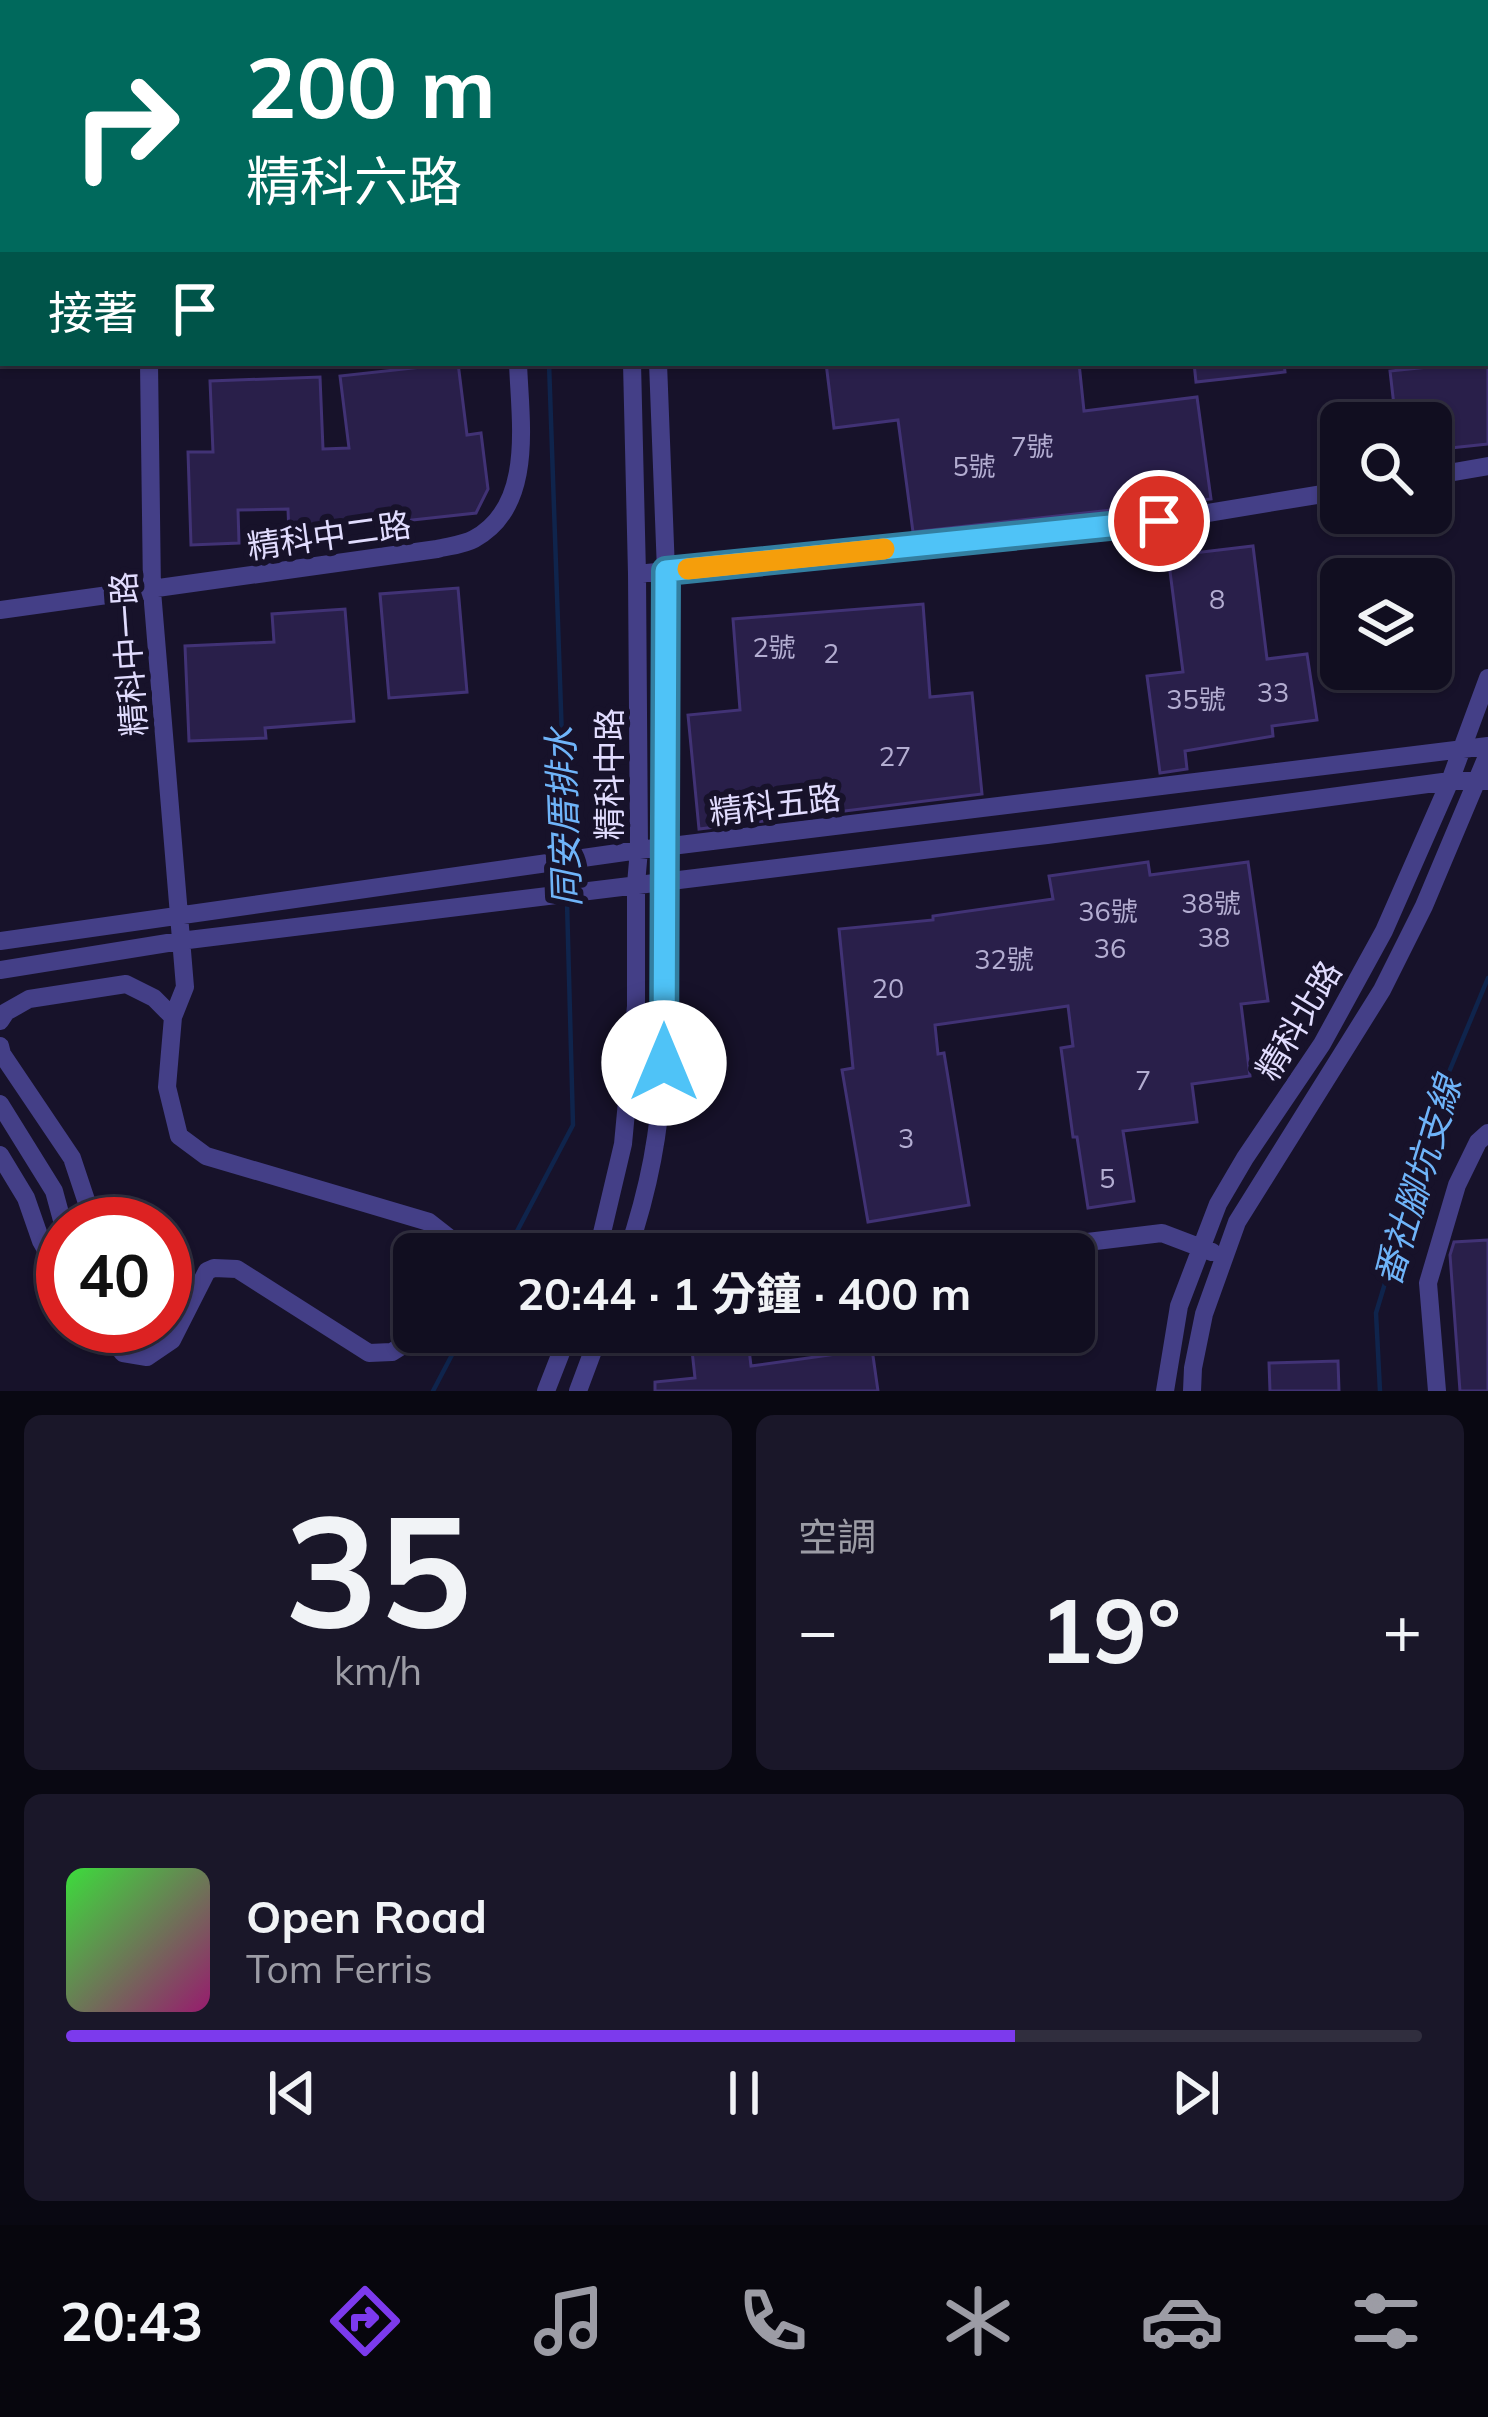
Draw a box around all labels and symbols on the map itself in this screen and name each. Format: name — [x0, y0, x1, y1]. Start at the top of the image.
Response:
house number: 7號 — [1010, 429, 1054, 463]
house number: 5號 — [952, 449, 996, 483]
pin — [1108, 470, 1210, 572]
street label: 精科中二路 — [244, 503, 414, 567]
street label: 精科中一路 — [102, 570, 154, 738]
house number: 8 — [1209, 582, 1225, 616]
house number: 2號 — [752, 630, 796, 664]
house number: 2 — [823, 636, 839, 670]
house number: 33 — [1257, 675, 1289, 709]
house number: 35號 — [1166, 682, 1226, 716]
street label: 精科中路 — [588, 708, 629, 840]
water label: 同安厝排水 — [537, 724, 589, 908]
house number: 27 — [879, 739, 911, 773]
street label: 精科五路 — [707, 776, 843, 832]
house number: 38號 — [1181, 886, 1241, 920]
house number: 36號 — [1078, 894, 1138, 928]
house number: 38 — [1198, 920, 1230, 954]
house number: 36 — [1094, 931, 1126, 965]
house number: 32號 — [974, 942, 1034, 976]
street label: 精科北路 — [1246, 953, 1350, 1087]
house number: 20 — [872, 971, 904, 1005]
position arrow — [601, 1000, 727, 1126]
house number: 7 — [1135, 1063, 1151, 1097]
water label: 番社腳坑支線 — [1364, 1067, 1471, 1291]
house number: 3 — [898, 1121, 914, 1155]
house number: 5 — [1099, 1161, 1115, 1195]
speed limit sign: 40 — [36, 1197, 192, 1353]

